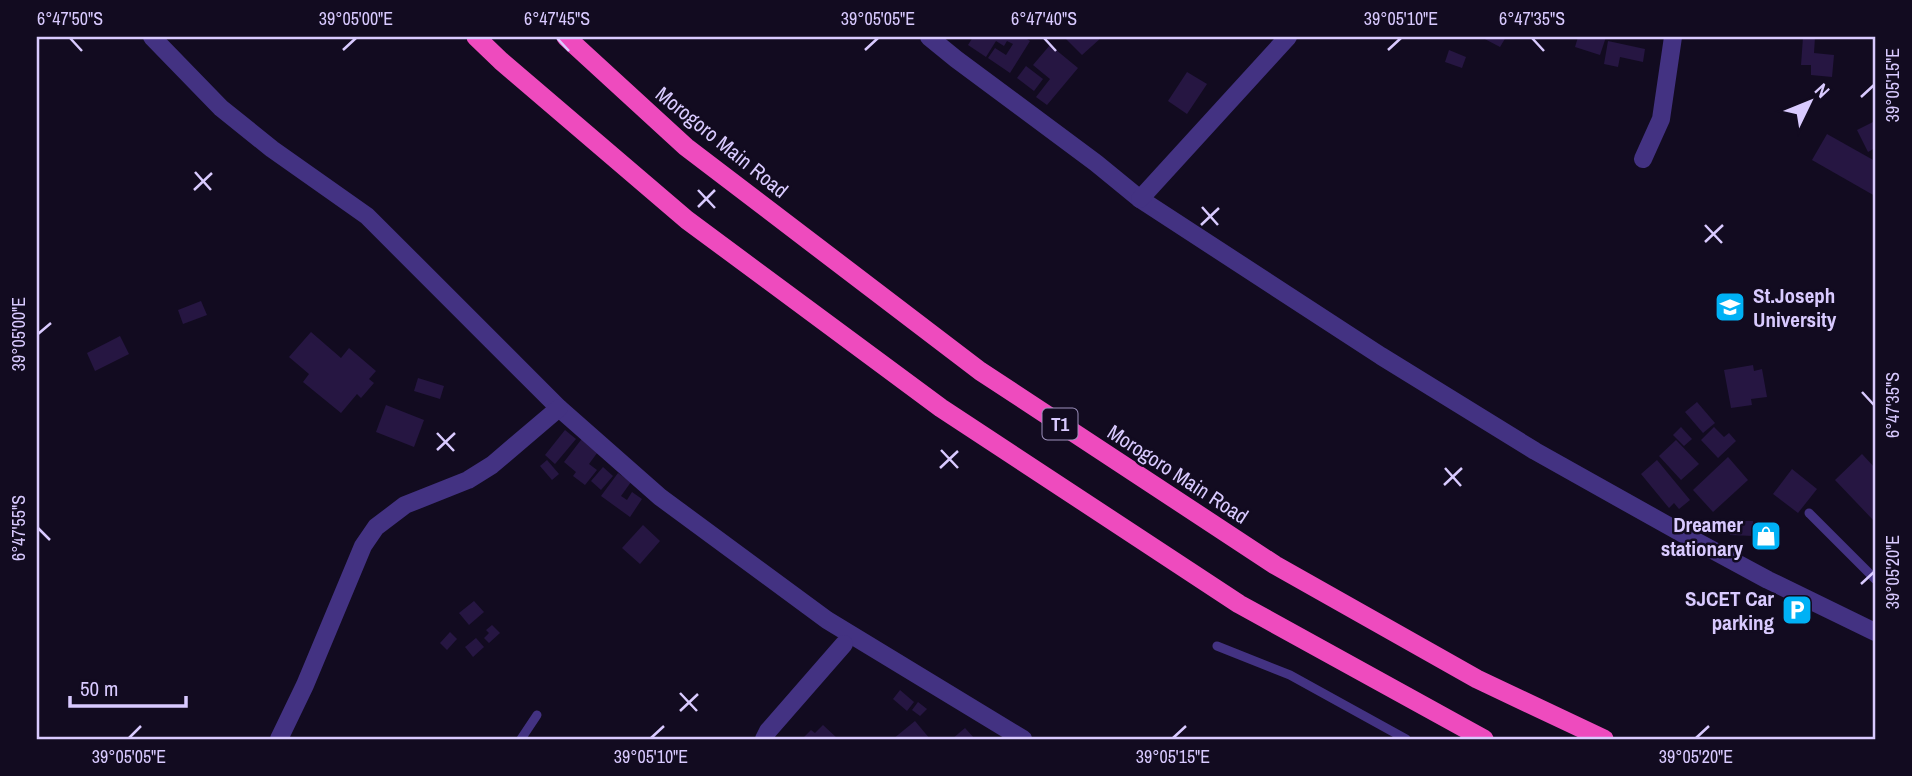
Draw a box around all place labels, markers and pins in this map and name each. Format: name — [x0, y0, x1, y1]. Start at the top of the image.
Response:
place label: St.Joseph University — [1753, 281, 1837, 334]
school or university icon: St.Joseph University — [1713, 290, 1747, 324]
place label: Dreamer stationary — [1661, 510, 1743, 563]
shop icon: Dreamer stationary — [1749, 519, 1783, 553]
place label: SJCET Car parking — [1685, 584, 1774, 637]
parking icon: SJCET Car parking — [1780, 593, 1814, 627]

